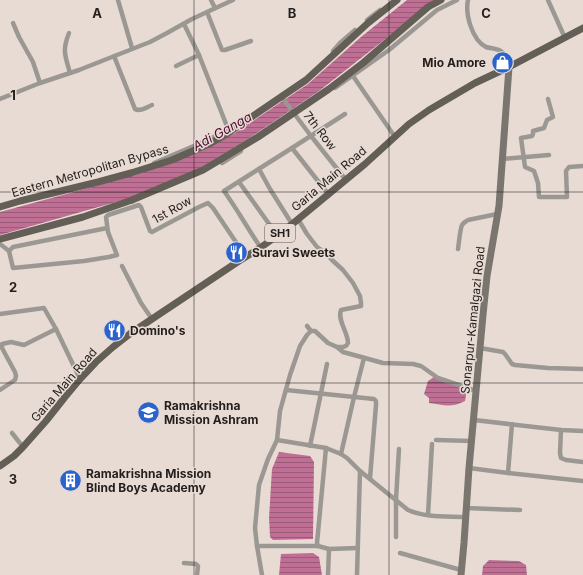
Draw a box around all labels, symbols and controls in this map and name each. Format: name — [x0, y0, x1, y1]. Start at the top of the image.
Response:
text: A — [92, 5, 102, 21]
text: B — [288, 5, 297, 21]
text: C — [481, 5, 491, 21]
shop icon: Mio Amore — [489, 50, 515, 76]
place label: Mio Amore — [422, 55, 486, 70]
text: 1 — [10, 87, 16, 103]
water label: Adi Ganga — [189, 108, 254, 154]
street label: 7th Row — [300, 108, 340, 153]
street label: Eastern Metropolitan Bypass — [10, 141, 170, 200]
street label: Garia Main Road — [288, 143, 369, 214]
street label: 1st Row — [149, 193, 194, 227]
road number: SH1 — [265, 224, 295, 242]
restaurant icon: Suravi Sweets — [224, 240, 250, 266]
place label: Suravi Sweets — [252, 245, 336, 260]
street label: Sonarpur-Kamalgazi Road — [457, 245, 488, 394]
text: 2 — [9, 279, 17, 295]
restaurant icon: Domino's — [101, 318, 127, 344]
place label: Domino's — [130, 323, 186, 338]
street label: Garia Main Road — [27, 345, 100, 425]
place label: Ramakrishna Mission Ashram — [164, 398, 259, 427]
school or university icon: Ramakrishna Mission Ashram — [136, 400, 162, 426]
place label: Ramakrishna Mission Blind Boys Academy — [86, 466, 211, 495]
building icon: Ramakrishna Mission Blind Boys Academy — [57, 468, 83, 494]
text: 3 — [9, 471, 17, 487]

